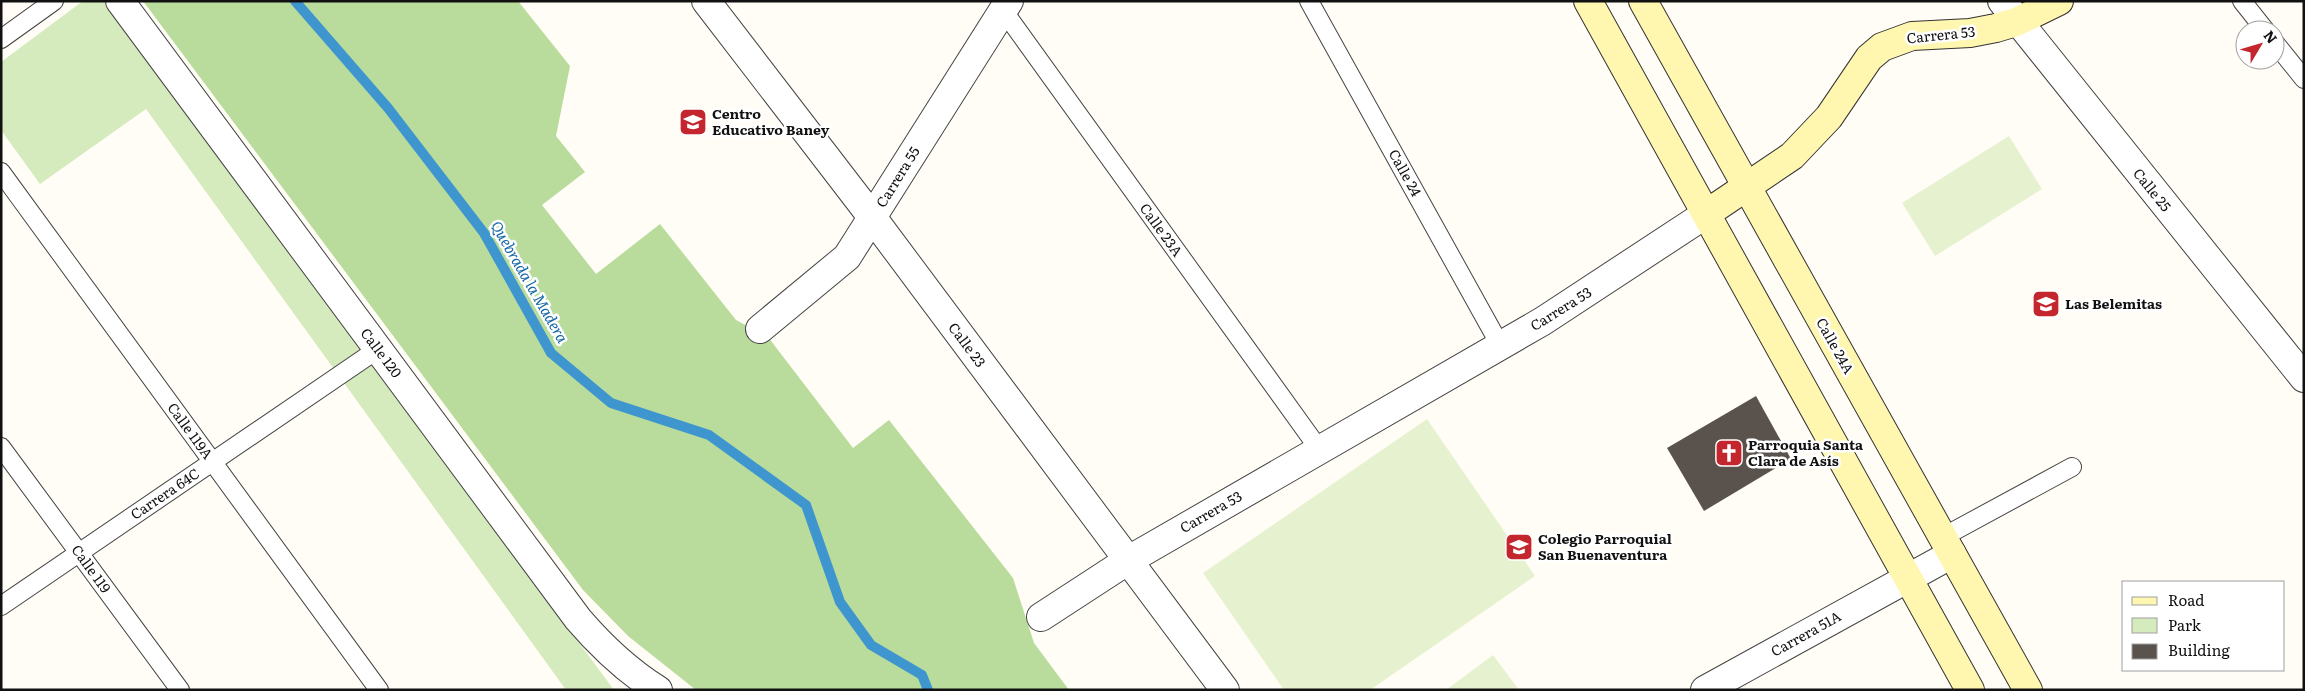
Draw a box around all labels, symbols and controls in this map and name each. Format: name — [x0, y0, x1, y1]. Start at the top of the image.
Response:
street label: Carrera 53 — [1906, 20, 1976, 48]
north arrow — [2235, 20, 2285, 70]
text: N — [2260, 26, 2283, 47]
place label: Centro Educativo Baney — [712, 103, 830, 139]
school or university icon: Centro Educativo Baney — [678, 107, 708, 137]
street label: Carrera 55 — [871, 142, 924, 211]
street label: Calle 24 — [1385, 145, 1427, 200]
street label: Calle 25 — [2129, 163, 2177, 215]
street label: Calle 23A — [1136, 199, 1188, 261]
water label: Quebrada la Madera — [486, 216, 575, 347]
street label: Carrera 53 — [1526, 281, 1595, 335]
school or university icon: Las Belemitas — [2031, 289, 2061, 319]
place label: Las Belemitas — [2065, 293, 2162, 313]
street label: Calle 24A — [1812, 314, 1860, 378]
street label: Calle 23 — [944, 318, 991, 371]
street label: Calle 120 — [357, 323, 407, 381]
street label: Calle 119A — [163, 398, 219, 463]
place label: Parroquia Santa Clara de Asís — [1748, 434, 1864, 470]
church icon: Parroquia Santa Clara de Asís — [1714, 438, 1744, 468]
street label: Carrera 64C — [126, 463, 203, 524]
street label: Carrera 53 — [1176, 485, 1245, 537]
place label: Colegio Parroquial San Buenaventura — [1538, 528, 1672, 564]
school or university icon: Colegio Parroquial San Buenaventura — [1504, 532, 1534, 562]
street label: Calle 119 — [67, 540, 116, 597]
legend — [2122, 581, 2285, 671]
text: Road — [2168, 588, 2204, 611]
street label: Carrera 51A — [1767, 605, 1845, 661]
text: Park — [2168, 613, 2202, 636]
text: Building — [2168, 638, 2230, 661]

